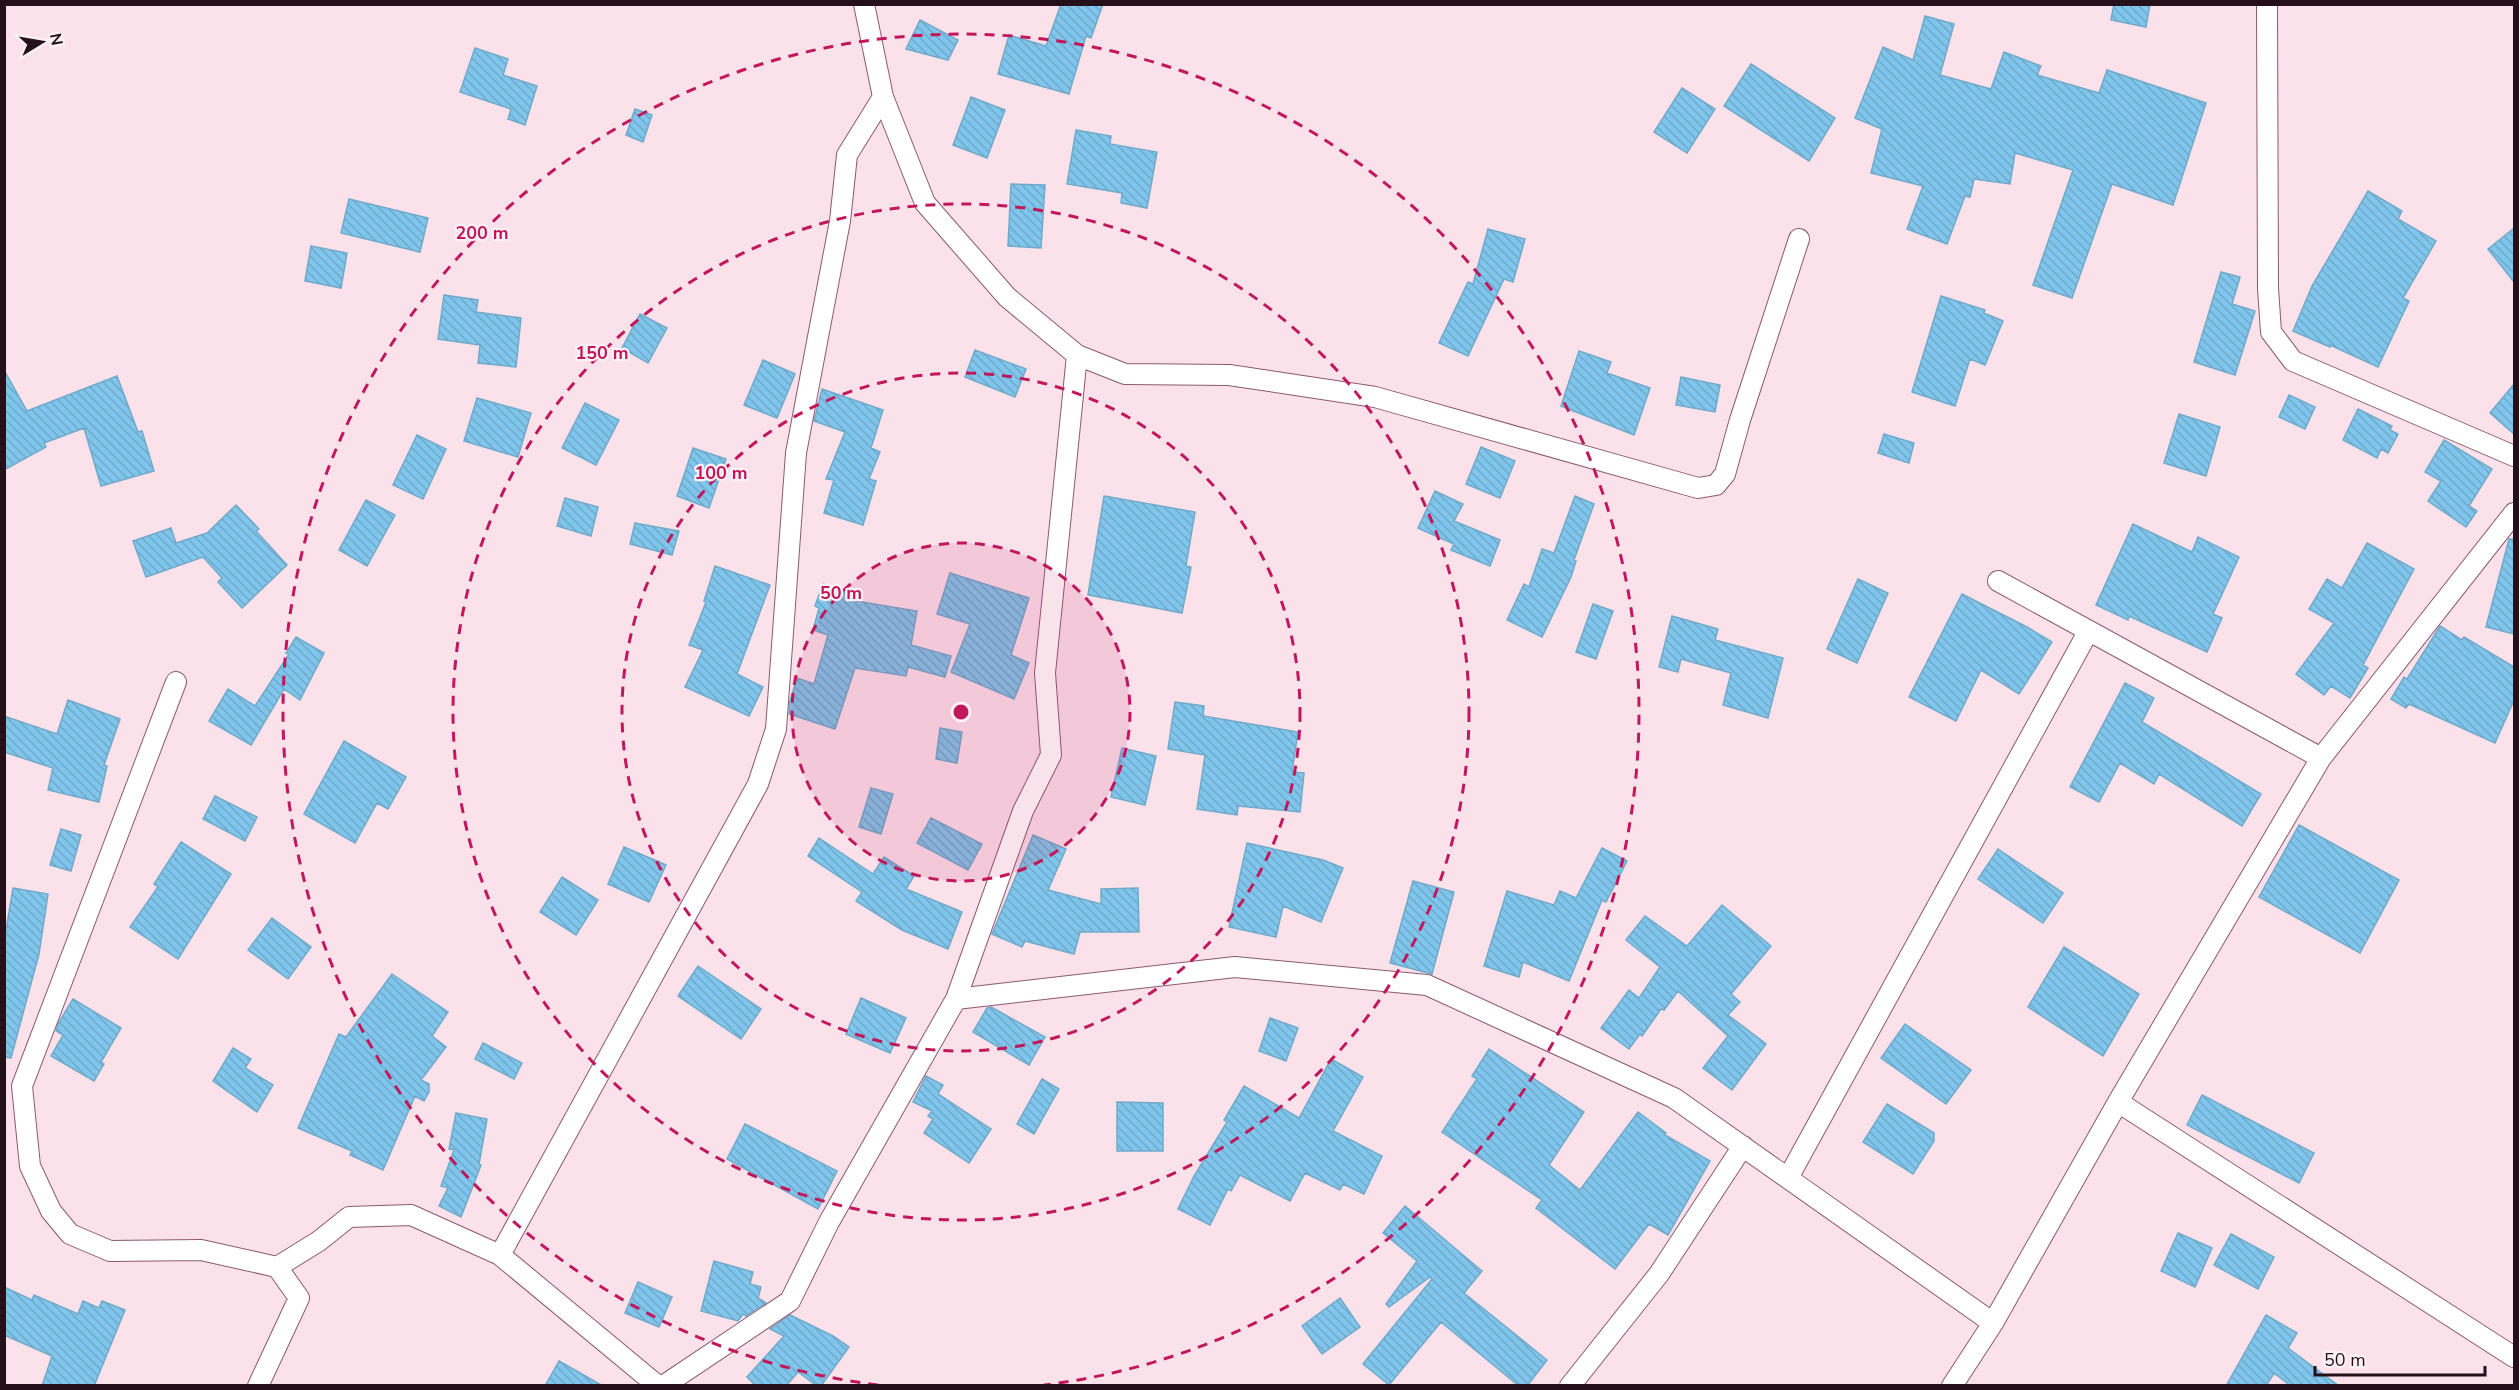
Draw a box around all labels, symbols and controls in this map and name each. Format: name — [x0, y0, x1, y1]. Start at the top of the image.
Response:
north arrow — [12, 12, 72, 72]
text: N — [44, 31, 68, 47]
text: 200 m — [455, 221, 509, 245]
text: 150 m — [575, 341, 629, 365]
text: 100 m — [694, 461, 748, 485]
text: 50 m — [820, 581, 862, 605]
centre of rings — [951, 702, 971, 722]
scale bar — [2315, 1339, 2484, 1377]
text: 50 m — [2324, 1348, 2366, 1372]

